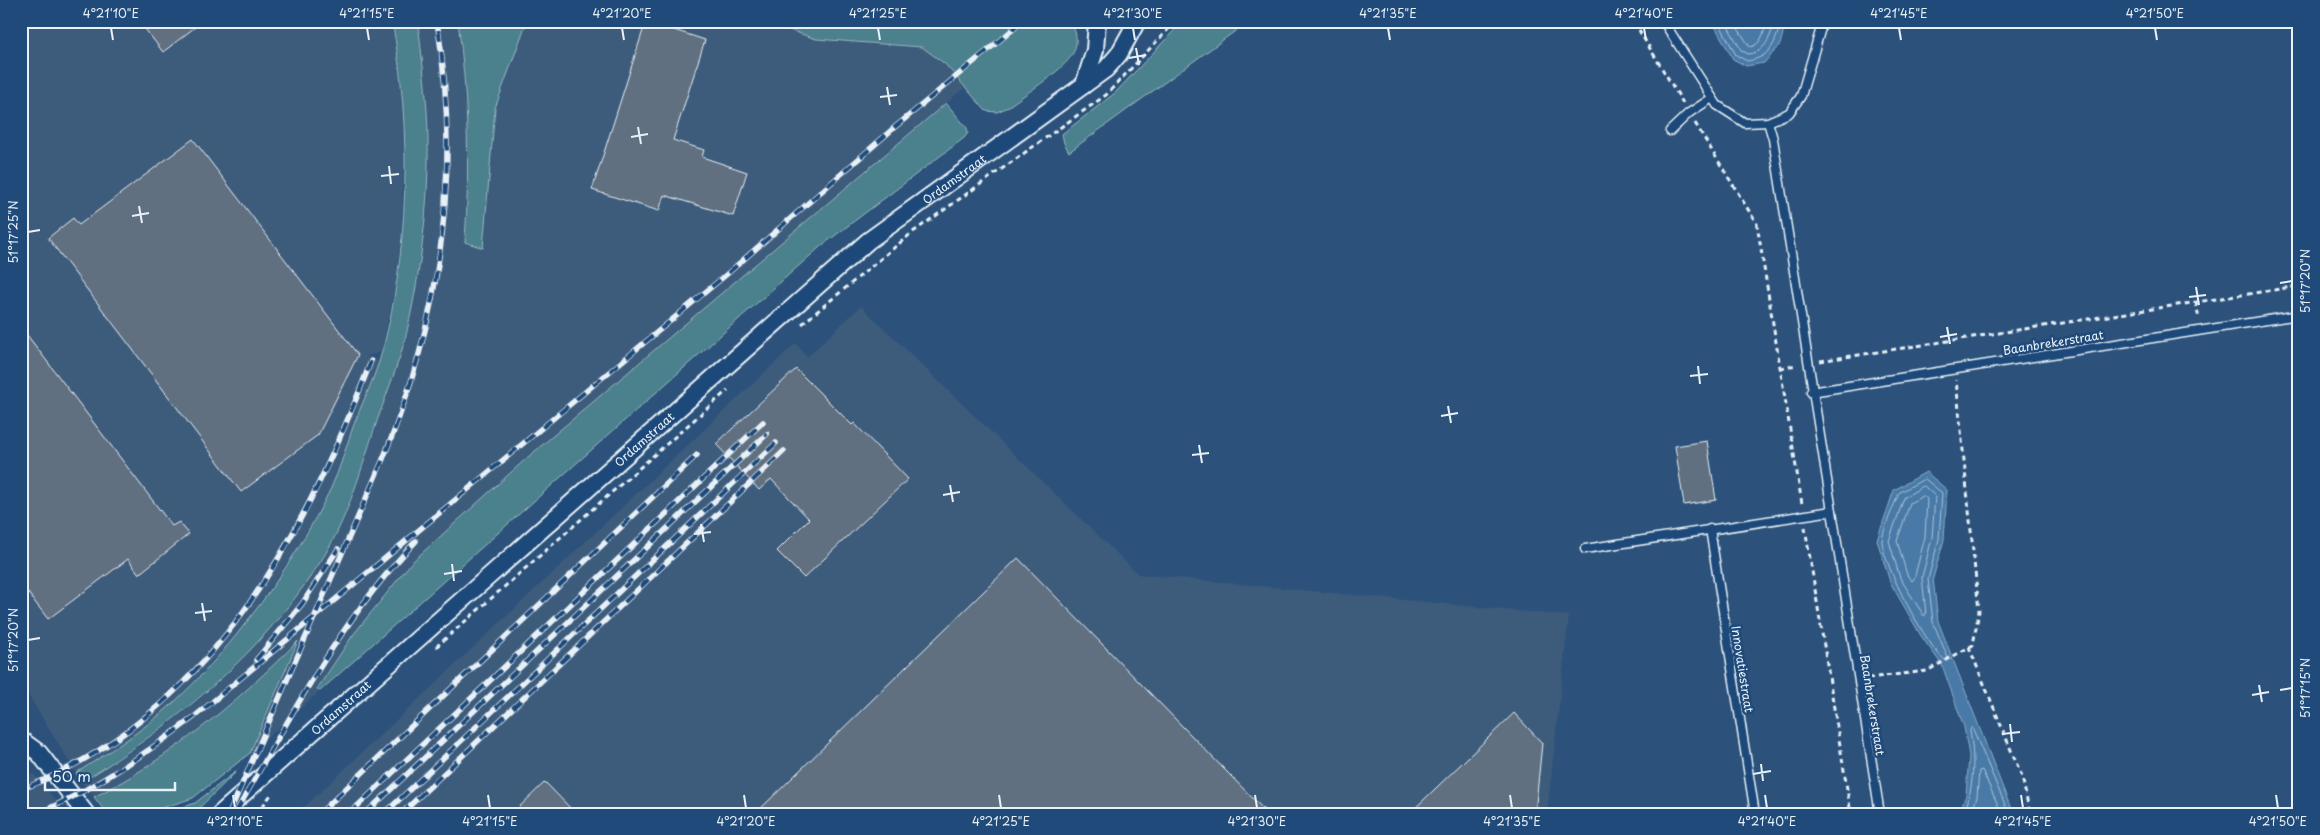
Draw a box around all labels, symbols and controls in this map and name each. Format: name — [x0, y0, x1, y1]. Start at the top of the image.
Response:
text: 4°21'10"E — [83, 4, 139, 22]
text: 4°21'15"E — [339, 4, 395, 22]
text: 4°21'20"E — [592, 4, 652, 22]
text: 4°21'25"E — [849, 4, 907, 22]
text: 4°21'30"E — [1104, 4, 1162, 22]
text: 4°21'35"E — [1359, 4, 1417, 22]
text: 4°21'40"E — [1615, 4, 1673, 22]
text: 4°21'45"E — [1870, 4, 1928, 22]
text: 4°21'50"E — [2126, 4, 2184, 22]
street label: Ordamstraat — [918, 150, 990, 208]
text: 51°17'25"N — [4, 200, 22, 264]
text: 51°17'20"N — [2296, 249, 2314, 313]
street label: Baanbrekerstraat — [2001, 325, 2105, 359]
street label: Ordamstraat — [610, 407, 678, 471]
text: 51°17'20"N — [4, 608, 22, 672]
street label: Innovatiestraat — [1727, 624, 1759, 714]
street label: Baanbrekerstraat — [1856, 653, 1890, 757]
text: 51°17'15"N — [2296, 658, 2314, 718]
street label: Ordamstraat — [307, 676, 375, 739]
scale bar — [45, 760, 175, 792]
text: 50 m — [52, 764, 91, 787]
text: 4°21'10"E — [207, 812, 263, 830]
text: 4°21'15"E — [462, 812, 518, 830]
text: 4°21'20"E — [716, 812, 776, 830]
text: 4°21'25"E — [972, 812, 1030, 830]
text: 4°21'30"E — [1228, 812, 1286, 830]
text: 4°21'35"E — [1483, 812, 1541, 830]
text: 4°21'40"E — [1738, 812, 1796, 830]
text: 4°21'45"E — [1994, 812, 2052, 830]
text: 4°21'50"E — [2249, 812, 2307, 830]

